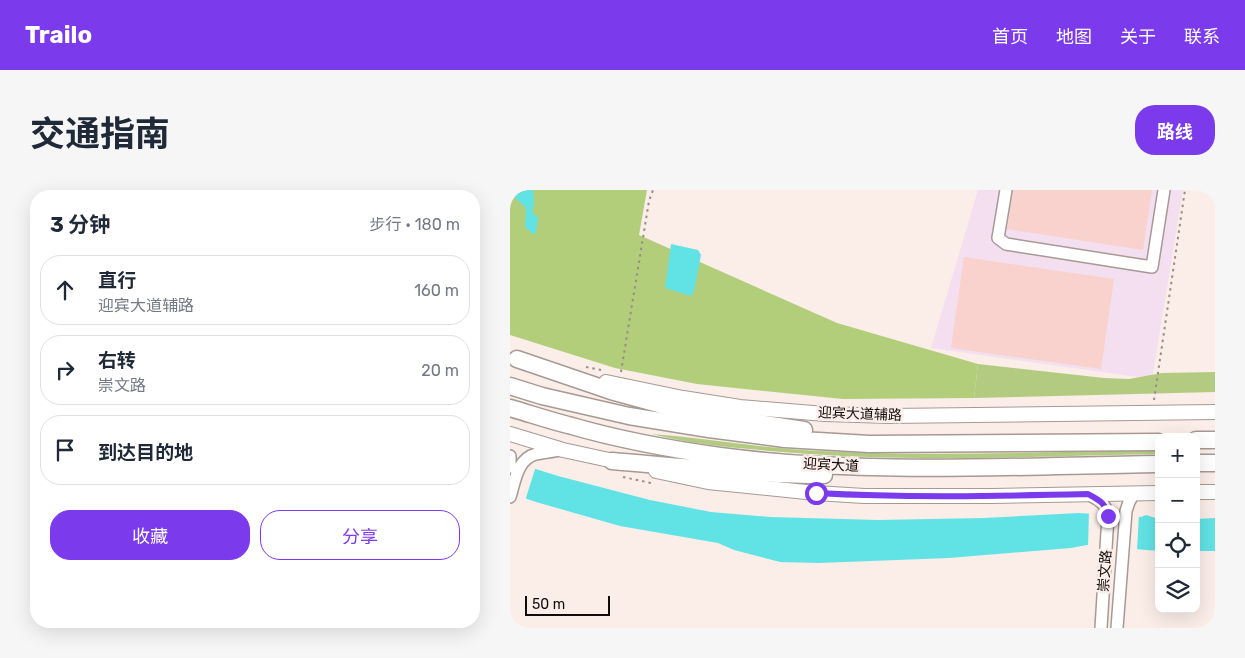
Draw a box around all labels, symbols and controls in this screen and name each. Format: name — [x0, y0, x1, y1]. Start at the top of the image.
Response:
text: Trailo — [25, 21, 92, 49]
text: 首页 — [992, 26, 1028, 48]
text: 地图 — [1056, 26, 1092, 48]
text: 关于 — [1120, 26, 1156, 48]
text: 联系 — [1184, 26, 1220, 48]
button: 路线 — [1135, 105, 1215, 155]
text: 交通指南 — [30, 113, 170, 155]
text: 3 分钟 — [50, 212, 110, 237]
text: 步行 · 180 m — [370, 215, 460, 234]
text: 直行 — [98, 269, 136, 292]
icon: ahead — [51, 276, 79, 304]
text: 160 m — [414, 281, 459, 300]
text: 迎宾大道辅路 — [98, 296, 194, 315]
text: 右转 — [98, 349, 136, 372]
icon: right — [51, 356, 79, 384]
text: 20 m — [421, 361, 459, 380]
text: 崇文路 — [98, 376, 146, 395]
street label: 迎宾大道辅路 — [818, 404, 902, 424]
map controls — [1155, 433, 1200, 613]
button: + — [1155, 433, 1200, 478]
icon: arrive — [51, 436, 79, 464]
text: 到达目的地 — [98, 441, 193, 464]
street label: 迎宾大道 — [803, 455, 859, 475]
button: − — [1155, 478, 1200, 523]
route start — [805, 482, 828, 505]
route end — [1097, 505, 1120, 528]
button: 收藏 — [50, 510, 250, 560]
button: 分享 — [260, 510, 460, 560]
button: locate — [1155, 523, 1200, 568]
street label: 崇文路 — [1095, 549, 1115, 593]
button: layers — [1155, 568, 1200, 613]
scale bar — [525, 593, 610, 616]
text: 50 m — [532, 596, 565, 613]

